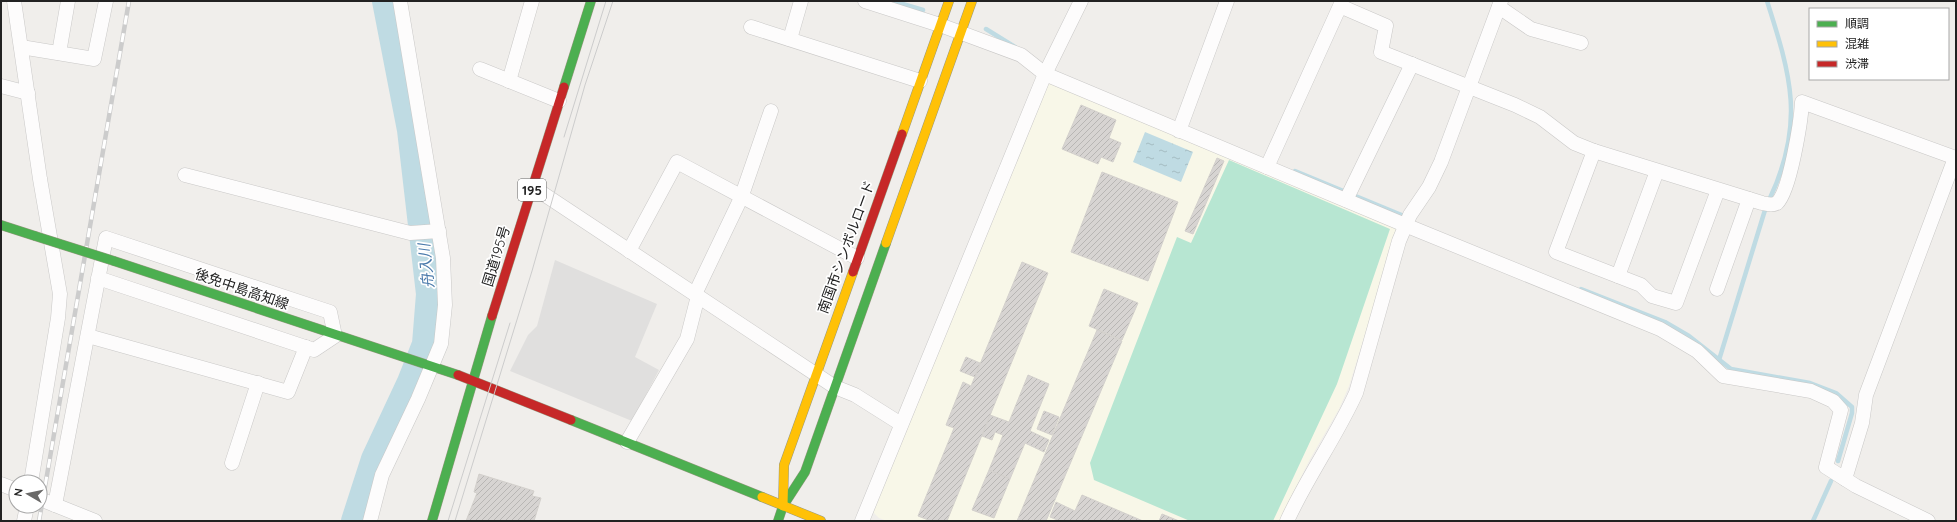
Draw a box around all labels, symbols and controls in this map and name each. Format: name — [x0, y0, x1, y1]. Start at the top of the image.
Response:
legend — [1809, 8, 1949, 80]
text: 順調 — [1845, 16, 1869, 31]
text: 混雑 — [1845, 36, 1869, 51]
text: 渋滞 — [1845, 56, 1869, 71]
street label: 南国市シンボルロード — [814, 178, 878, 316]
road number: 195 — [518, 179, 546, 201]
street label: 国道195号 — [478, 223, 514, 289]
water label: 舟入川 — [414, 241, 438, 289]
street label: 後免中島高知線 — [193, 265, 291, 313]
north arrow — [8, 474, 48, 514]
text: N — [11, 487, 26, 498]

